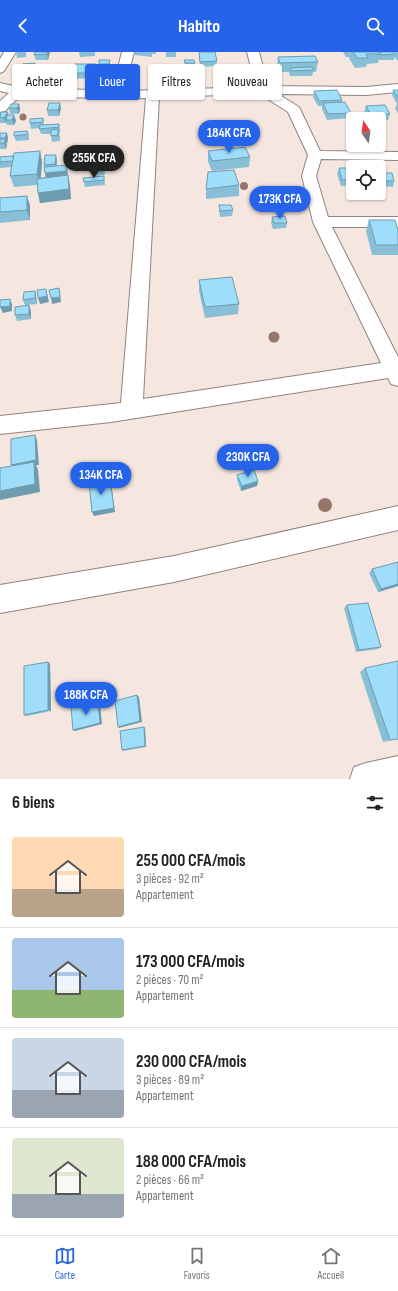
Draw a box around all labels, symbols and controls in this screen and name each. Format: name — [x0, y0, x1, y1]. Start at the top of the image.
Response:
icon: back — [12, 15, 34, 37]
icon: search — [364, 15, 386, 37]
text: Habito — [178, 16, 220, 37]
chip: Acheter — [12, 64, 77, 100]
chip: Louer — [85, 64, 140, 100]
chip: Filtres — [148, 64, 205, 100]
chip: Nouveau — [213, 64, 282, 100]
north arrow — [346, 112, 386, 152]
map controls — [346, 112, 386, 200]
pin: 184K CFA — [188, 120, 270, 154]
text: 184K CFA — [207, 125, 251, 141]
pin: 255K CFA — [53, 145, 135, 179]
text: 255K CFA — [72, 150, 116, 166]
button: locate — [346, 160, 386, 200]
pin: 173K CFA — [239, 186, 321, 220]
text: 173K CFA — [259, 191, 301, 207]
pin: 230K CFA — [207, 444, 289, 478]
text: 230K CFA — [226, 449, 270, 465]
pin: 134K CFA — [60, 462, 142, 496]
text: 134K CFA — [79, 467, 123, 483]
pin: 188K CFA — [45, 682, 127, 716]
text: 188K CFA — [64, 687, 108, 703]
icon: filters — [364, 792, 386, 814]
text: 6 biens — [12, 793, 55, 813]
text: 255 000 CFA/mois — [136, 851, 246, 871]
icon: home — [44, 853, 92, 901]
text: 3 pièces · 92 m² — [136, 871, 204, 887]
text: Appartement — [136, 887, 194, 903]
text: 173 000 CFA/mois — [136, 952, 245, 972]
icon: home — [44, 954, 92, 1002]
text: 2 pièces · 70 m² — [136, 972, 204, 988]
text: Appartement — [136, 988, 194, 1004]
text: 230 000 CFA/mois — [136, 1052, 246, 1072]
icon: home — [44, 1054, 92, 1102]
text: 3 pièces · 89 m² — [136, 1072, 204, 1088]
text: Appartement — [136, 1088, 194, 1104]
text: 188 000 CFA/mois — [136, 1152, 246, 1172]
icon: home — [44, 1154, 92, 1202]
text: 2 pièces · 66 m² — [136, 1172, 204, 1188]
text: Appartement — [136, 1188, 194, 1204]
tab: Carte — [54, 1245, 76, 1282]
tab: Favoris — [184, 1245, 210, 1282]
tab: Accueil — [317, 1245, 344, 1282]

